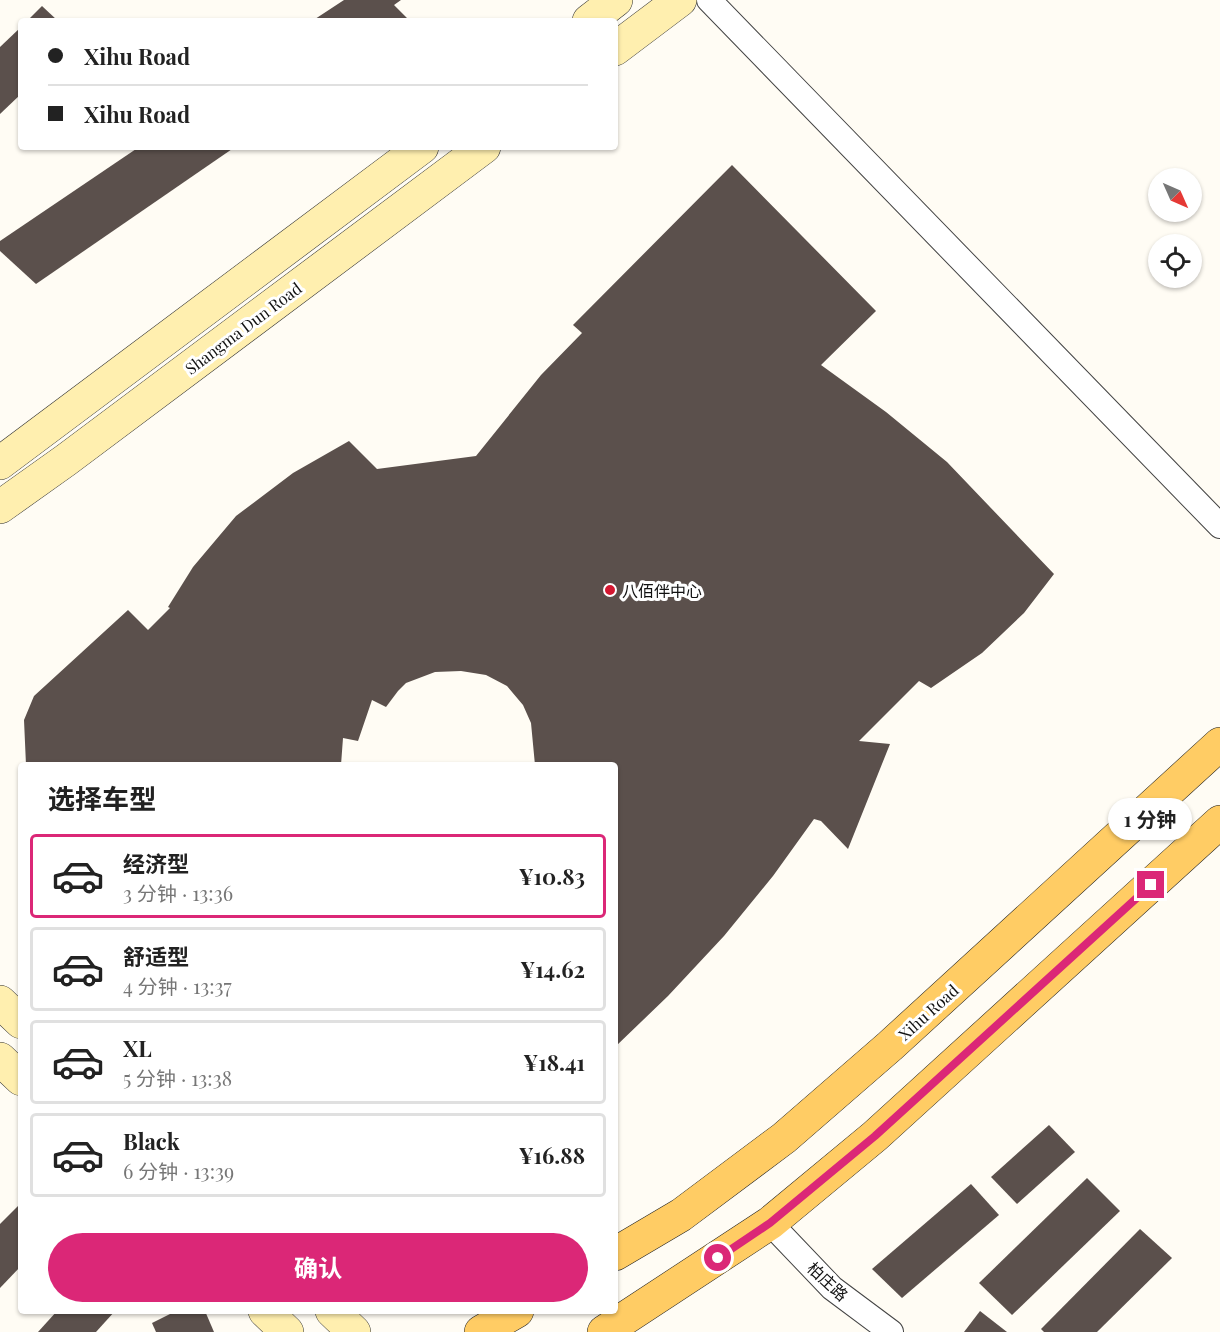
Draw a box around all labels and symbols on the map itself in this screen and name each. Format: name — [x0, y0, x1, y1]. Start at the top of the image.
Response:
north arrow — [1148, 168, 1202, 222]
street label: Shangma Dun Road — [181, 277, 305, 379]
place label: 八佰伴中心 — [622, 580, 702, 601]
marker: 八佰伴中心 — [603, 583, 617, 597]
callout: 1 分钟 — [1109, 798, 1193, 840]
route end — [1137, 871, 1164, 898]
street label: Xihu Road — [894, 979, 962, 1045]
route start — [704, 1244, 731, 1271]
street label: 柏庄路 — [803, 1257, 853, 1305]

